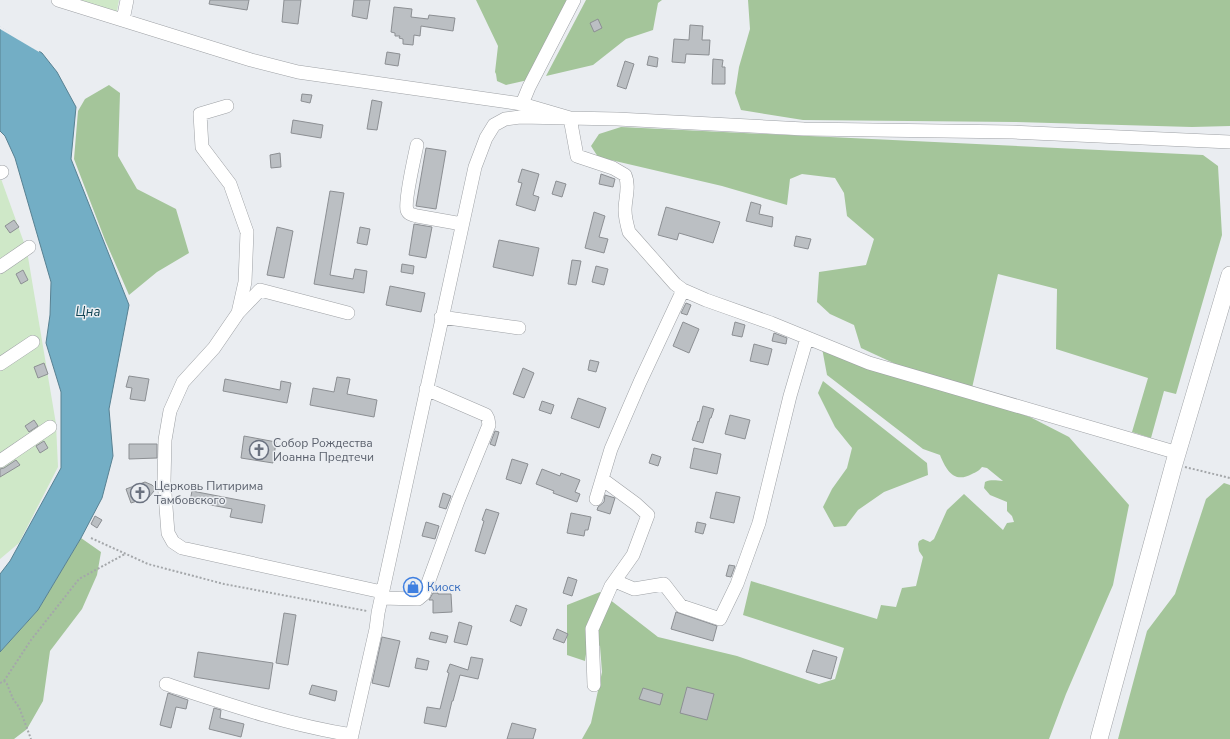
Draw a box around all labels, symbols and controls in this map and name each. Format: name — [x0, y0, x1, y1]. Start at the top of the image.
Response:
water label: Цна — [76, 303, 100, 321]
place label: Собор Рождества Иоанна Предтечи — [273, 435, 374, 465]
church icon: Собор Рождества Иоанна Предтечи — [248, 439, 270, 461]
place label: Церковь Питирима Тамбовского — [154, 478, 263, 508]
church icon: Церковь Питирима Тамбовского — [129, 482, 151, 504]
shop icon: Киоск — [402, 576, 424, 598]
place label: Киоск — [427, 579, 461, 595]

